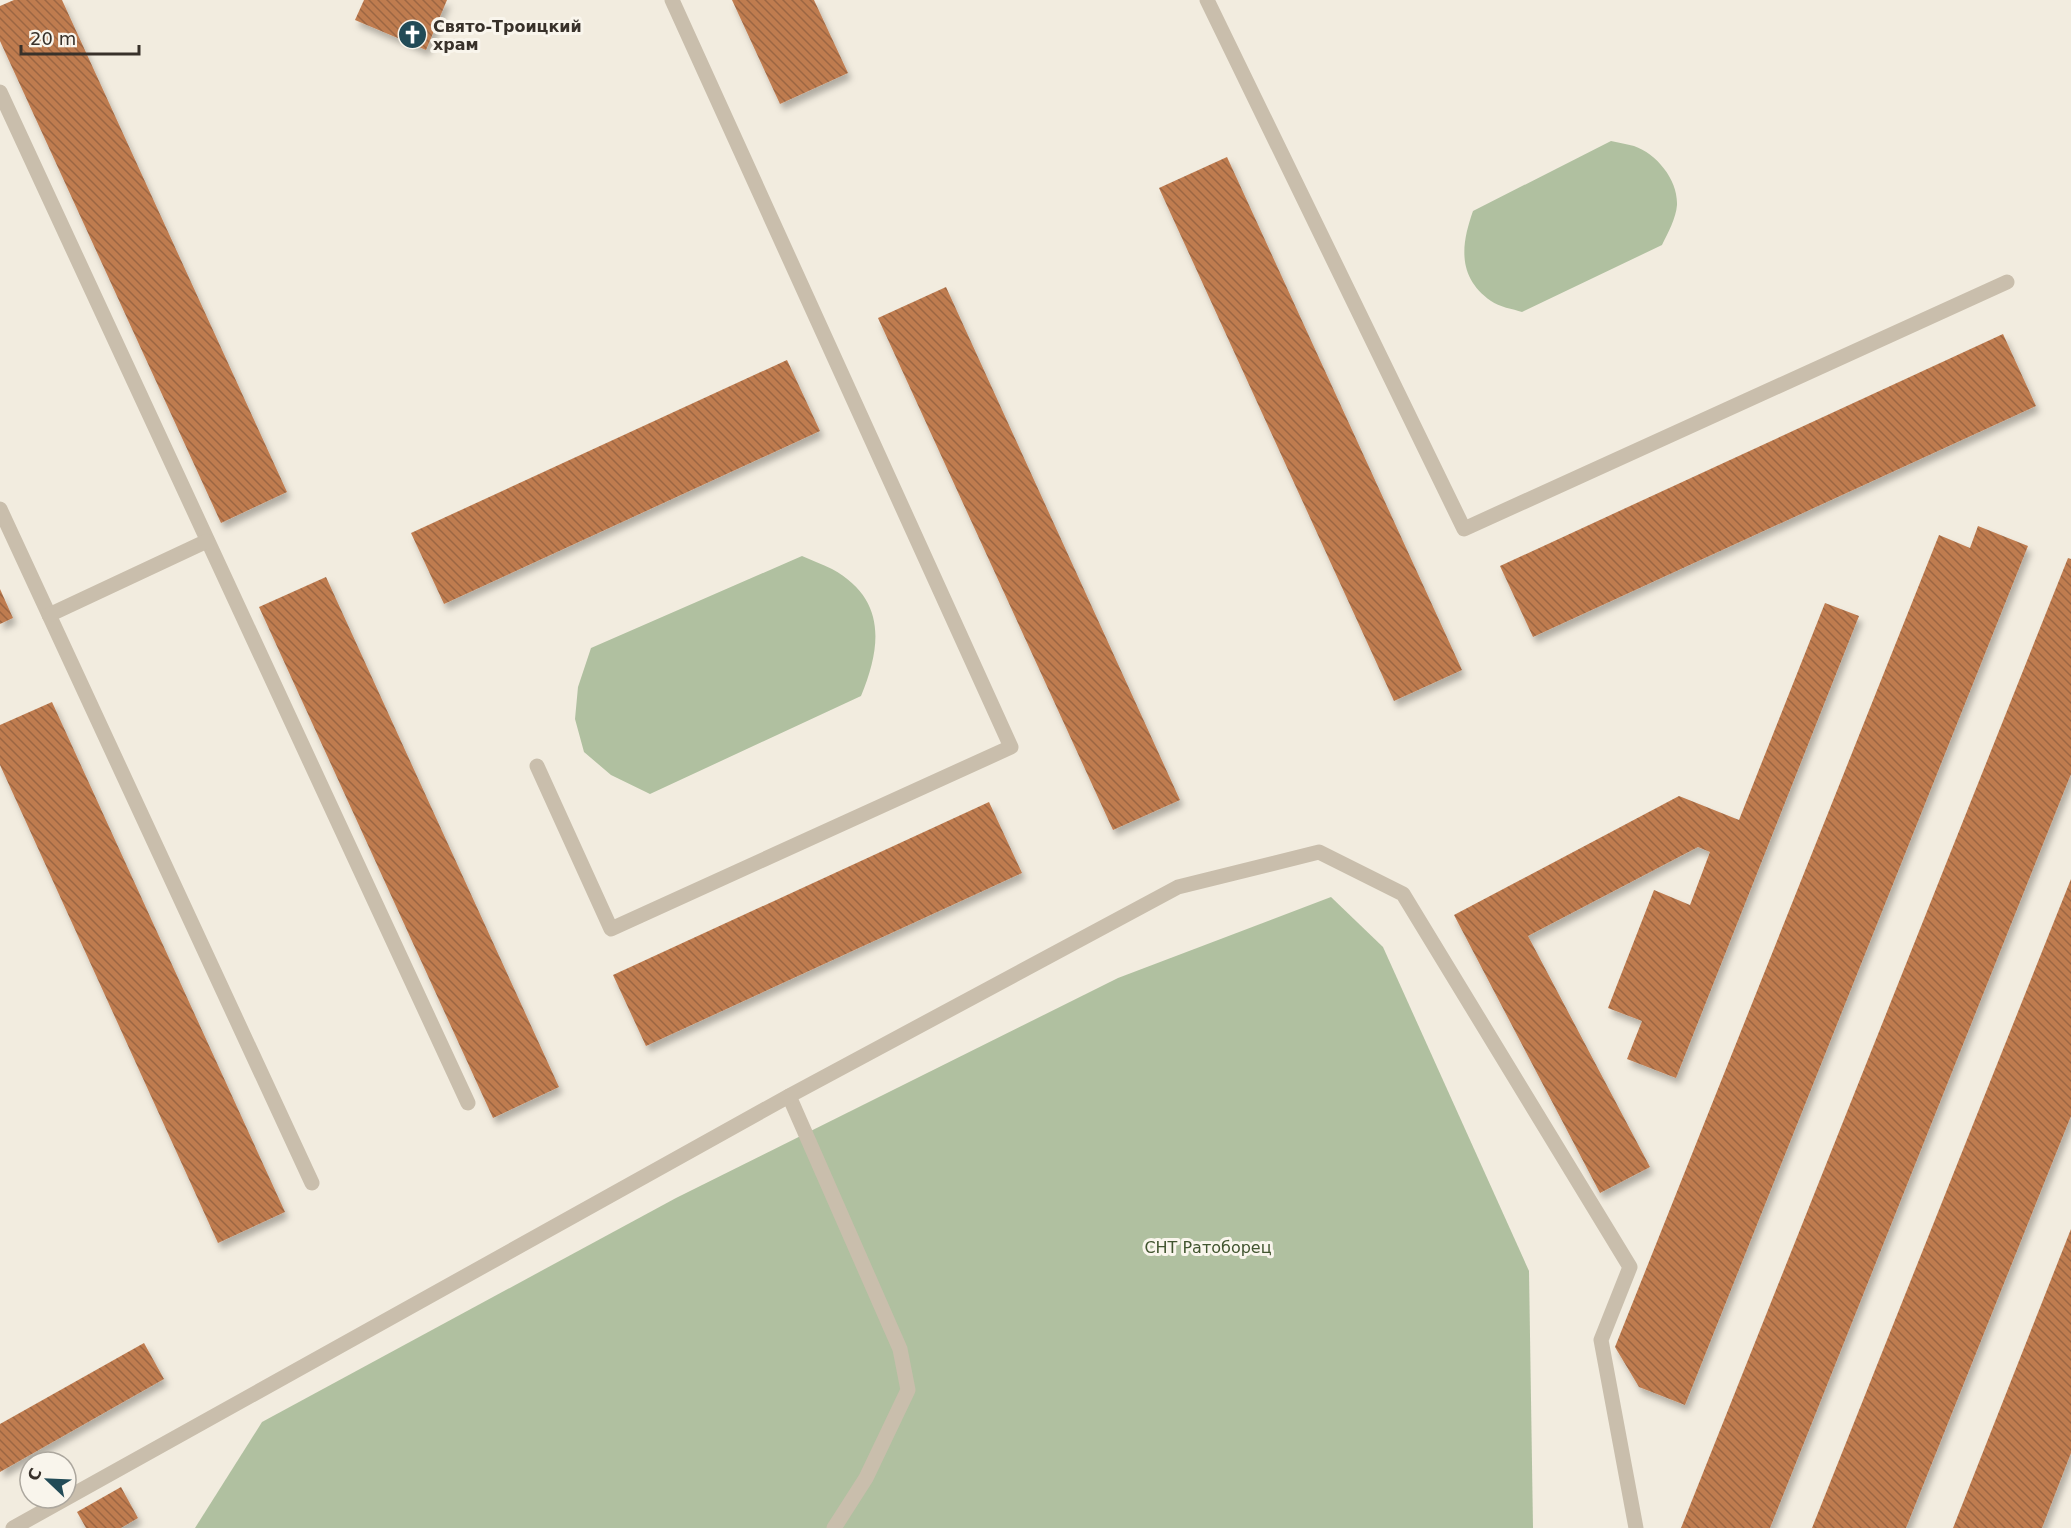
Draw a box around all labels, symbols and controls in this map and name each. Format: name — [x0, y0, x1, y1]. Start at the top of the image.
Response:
place label: Свято-Троицкий храм — [433, 17, 582, 54]
scale bar — [21, 18, 140, 56]
church icon: Свято-Троицкий храм — [396, 19, 428, 51]
text: 20 m — [30, 28, 76, 49]
park label: СНТ Ратоборец — [1144, 1238, 1272, 1257]
north arrow — [18, 1450, 78, 1510]
text: С — [24, 1465, 46, 1483]

